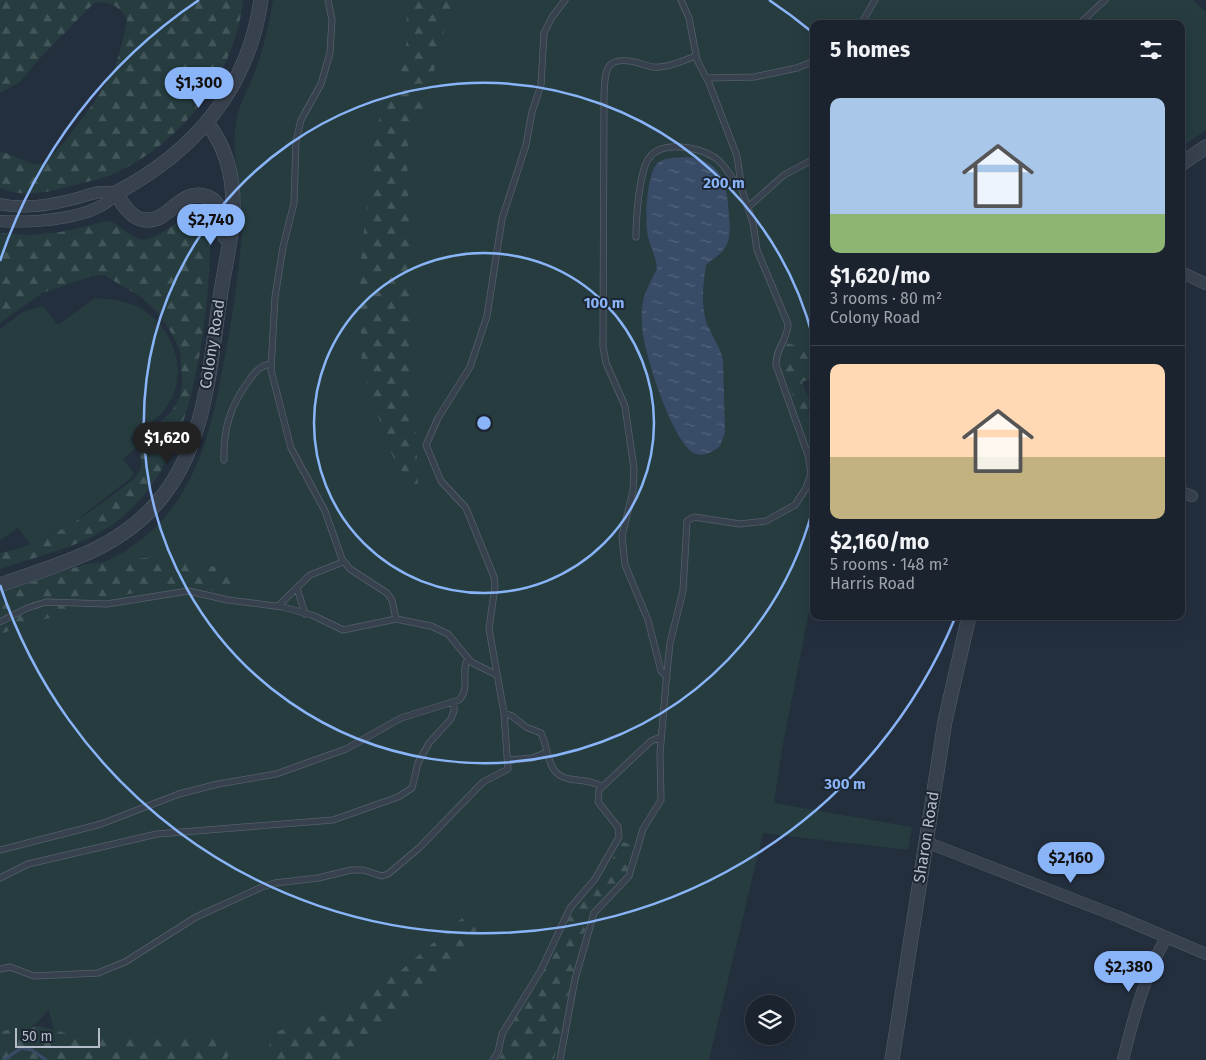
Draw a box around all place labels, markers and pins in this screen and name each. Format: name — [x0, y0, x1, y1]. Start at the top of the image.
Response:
pin: $1,300 — [158, 66, 240, 109]
pin: $2,740 — [170, 204, 252, 246]
centre of rings — [475, 414, 493, 432]
pin: $1,620 — [126, 422, 208, 464]
pin: $2,160 — [1030, 842, 1112, 884]
pin: $2,380 — [1088, 950, 1170, 993]

